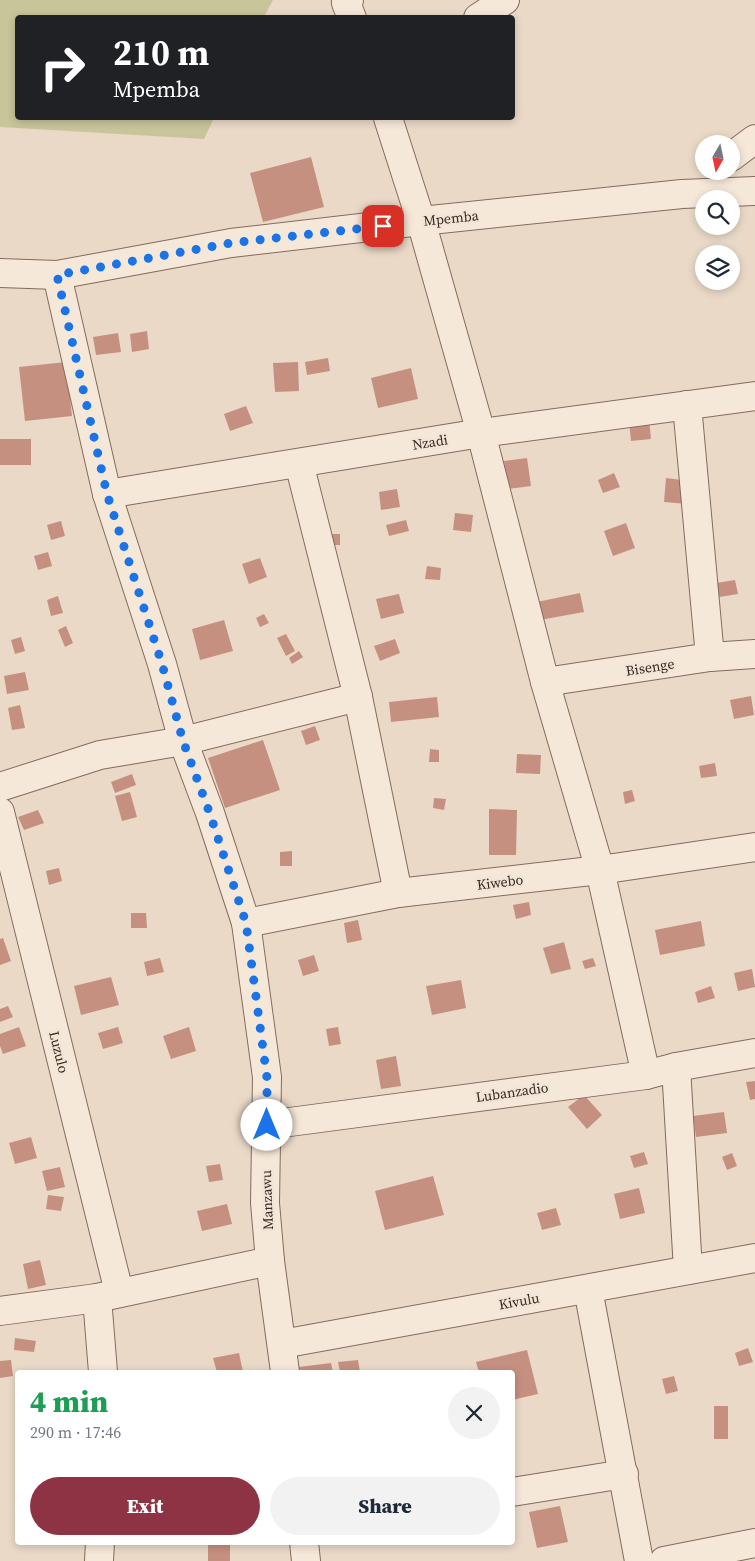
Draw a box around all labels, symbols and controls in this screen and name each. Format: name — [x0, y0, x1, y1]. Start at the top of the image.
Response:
text: 210 m — [113, 29, 209, 77]
icon: right — [30, 35, 95, 100]
text: Mpemba — [113, 74, 200, 104]
north arrow — [695, 135, 740, 180]
map controls — [695, 135, 740, 290]
button: search — [695, 190, 740, 235]
pin — [362, 205, 404, 247]
street label: Mpemba — [422, 205, 480, 231]
icon: arrive — [369, 212, 397, 240]
button: layers — [695, 245, 740, 290]
street label: Nzadi — [411, 429, 449, 455]
street label: Bisenge — [624, 653, 676, 681]
street label: Kiwebo — [476, 869, 525, 895]
street label: Luzulo — [44, 1029, 74, 1075]
street label: Lubanzadio — [474, 1077, 550, 1107]
position arrow — [240, 1098, 292, 1150]
street label: Manzawu — [256, 1170, 278, 1230]
street label: Kivulu — [497, 1288, 541, 1314]
text: 4 min — [30, 1381, 108, 1422]
button: close — [448, 1387, 500, 1439]
text: 290 m · 17:46 — [30, 1421, 121, 1443]
button: Exit — [30, 1477, 260, 1535]
button: Share — [270, 1477, 500, 1535]

